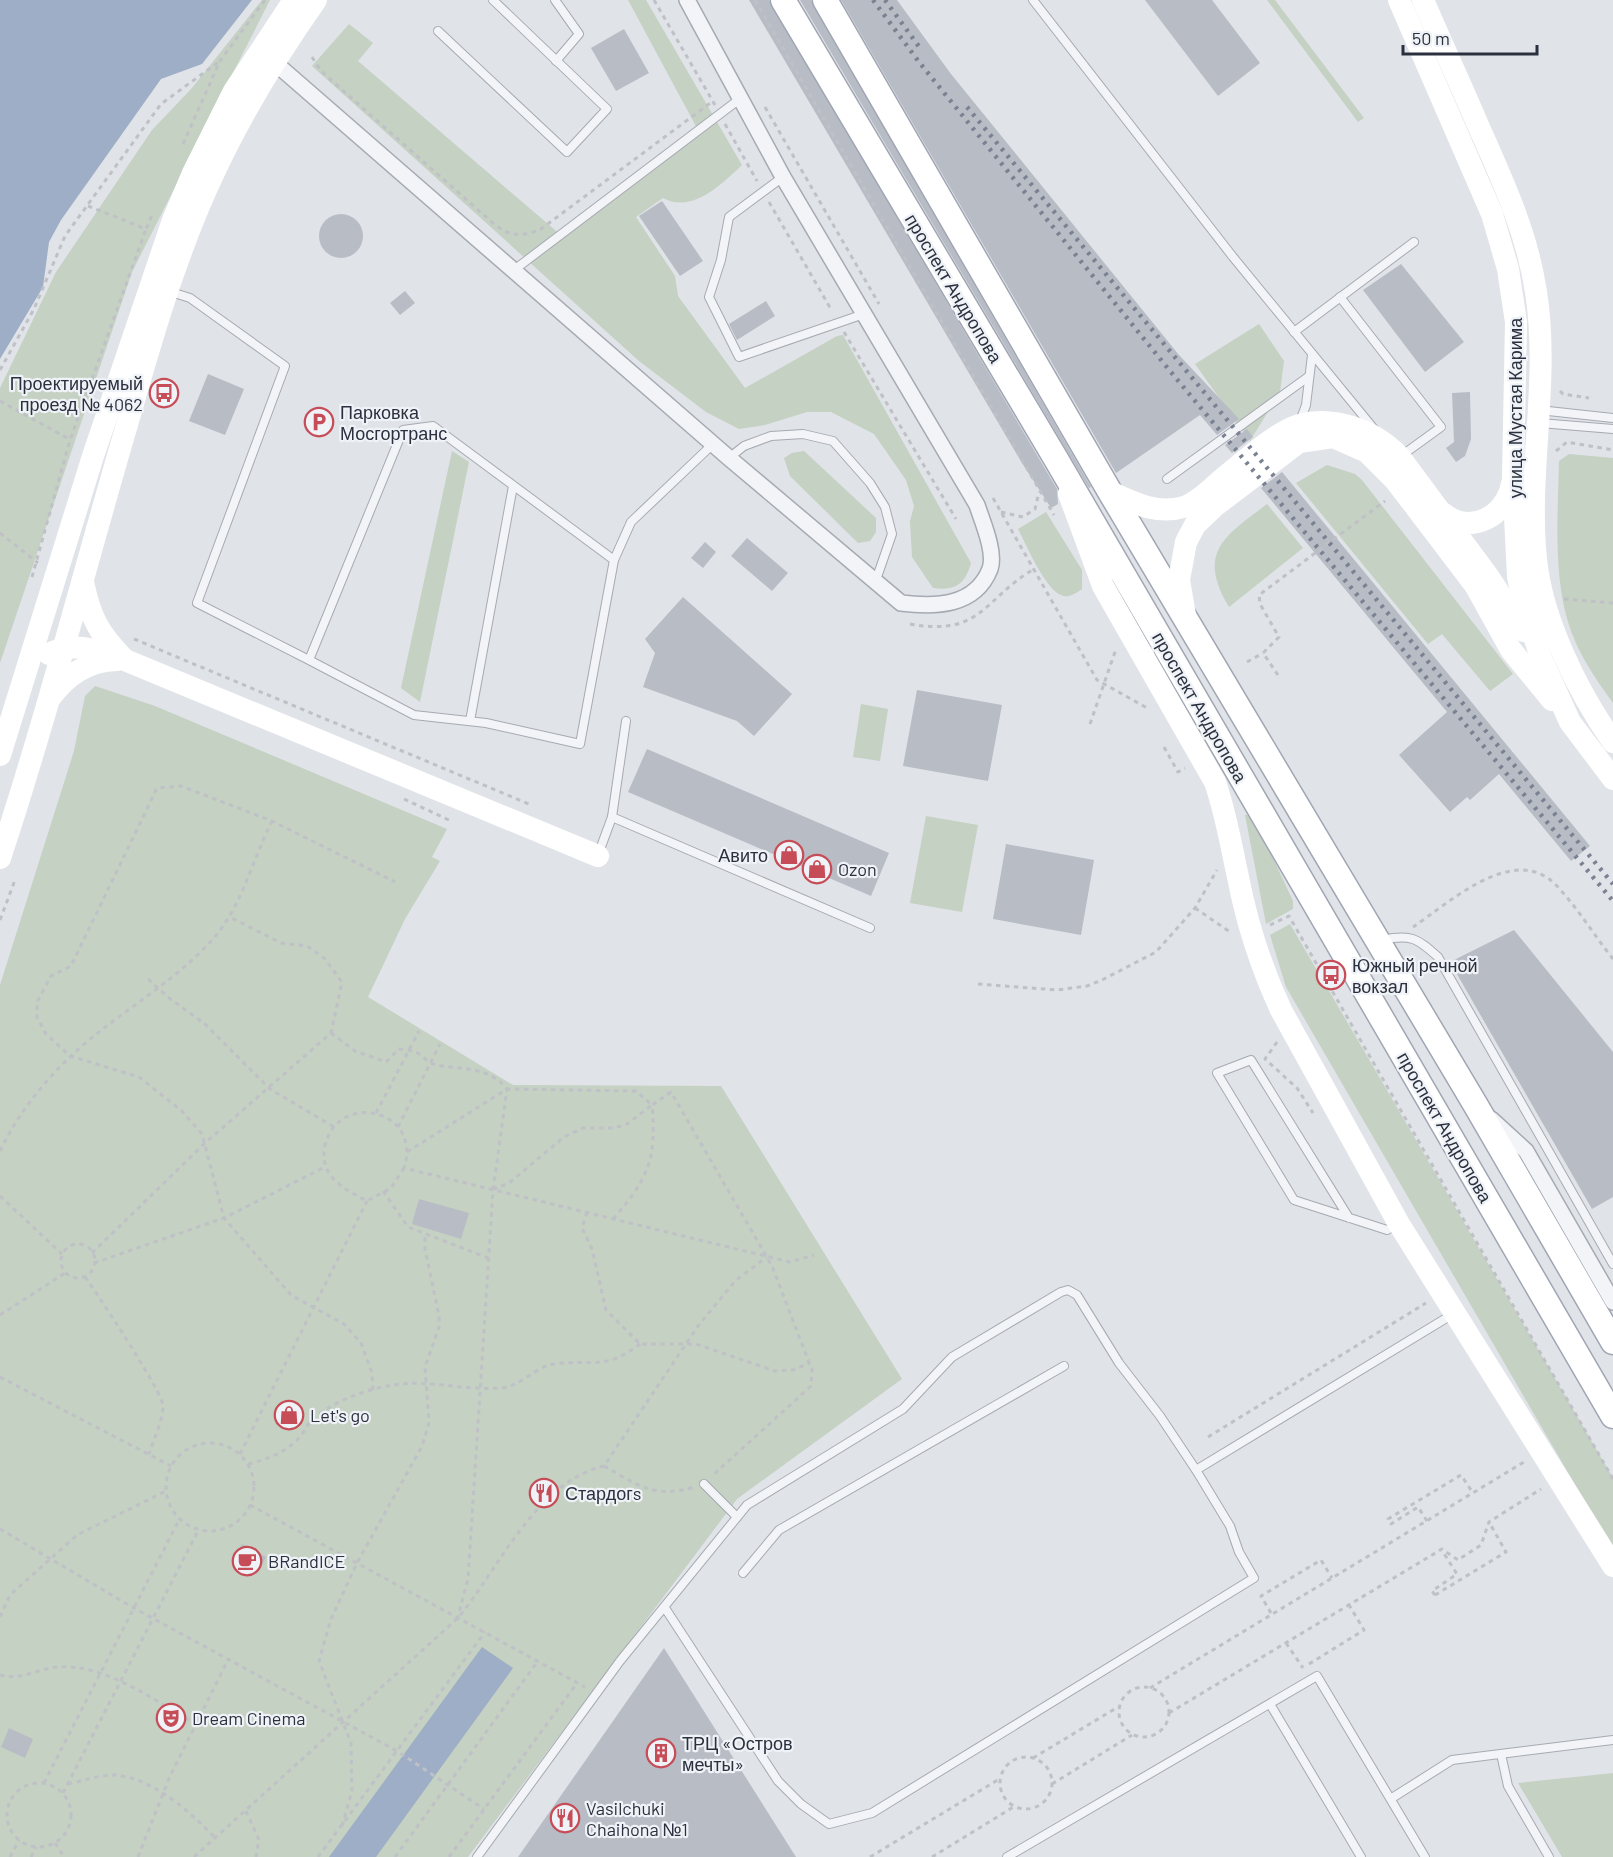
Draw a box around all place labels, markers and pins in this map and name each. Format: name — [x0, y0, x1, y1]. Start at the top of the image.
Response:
place label: Проектируемый проезд № 4062 — [10, 372, 143, 415]
bus stop icon: Проектируемый проезд № 4062 — [148, 377, 180, 409]
place label: Парковка Мосгортранс — [340, 401, 447, 444]
parking icon: Парковка Мосгортранс — [303, 406, 335, 438]
shop icon: Авито — [773, 839, 805, 871]
place label: Авито — [718, 844, 768, 866]
shop icon: Ozon — [801, 853, 833, 885]
place label: Ozon — [838, 858, 877, 880]
place label: Южный речной вокзал — [1352, 954, 1478, 997]
bus stop icon: Южный речной вокзал — [1315, 959, 1347, 991]
shop icon: Let's go — [273, 1399, 305, 1431]
place label: Let's go — [310, 1404, 370, 1426]
restaurant icon: Стардогs — [528, 1477, 560, 1509]
place label: Стардогs — [565, 1482, 641, 1504]
cafe icon: BRandICE — [231, 1545, 263, 1577]
place label: BRandICE — [268, 1550, 345, 1572]
theatre icon: Dream Cinema — [155, 1702, 187, 1734]
place label: Dream Cinema — [192, 1707, 306, 1729]
place label: ТРЦ «Остров мечты» — [682, 1732, 792, 1775]
building icon: ТРЦ «Остров мечты» — [645, 1737, 677, 1769]
place label: Vasilchuki Chaihona №1 — [586, 1797, 688, 1840]
restaurant icon: Vasilchuki Chaihona №1 — [549, 1802, 581, 1834]

